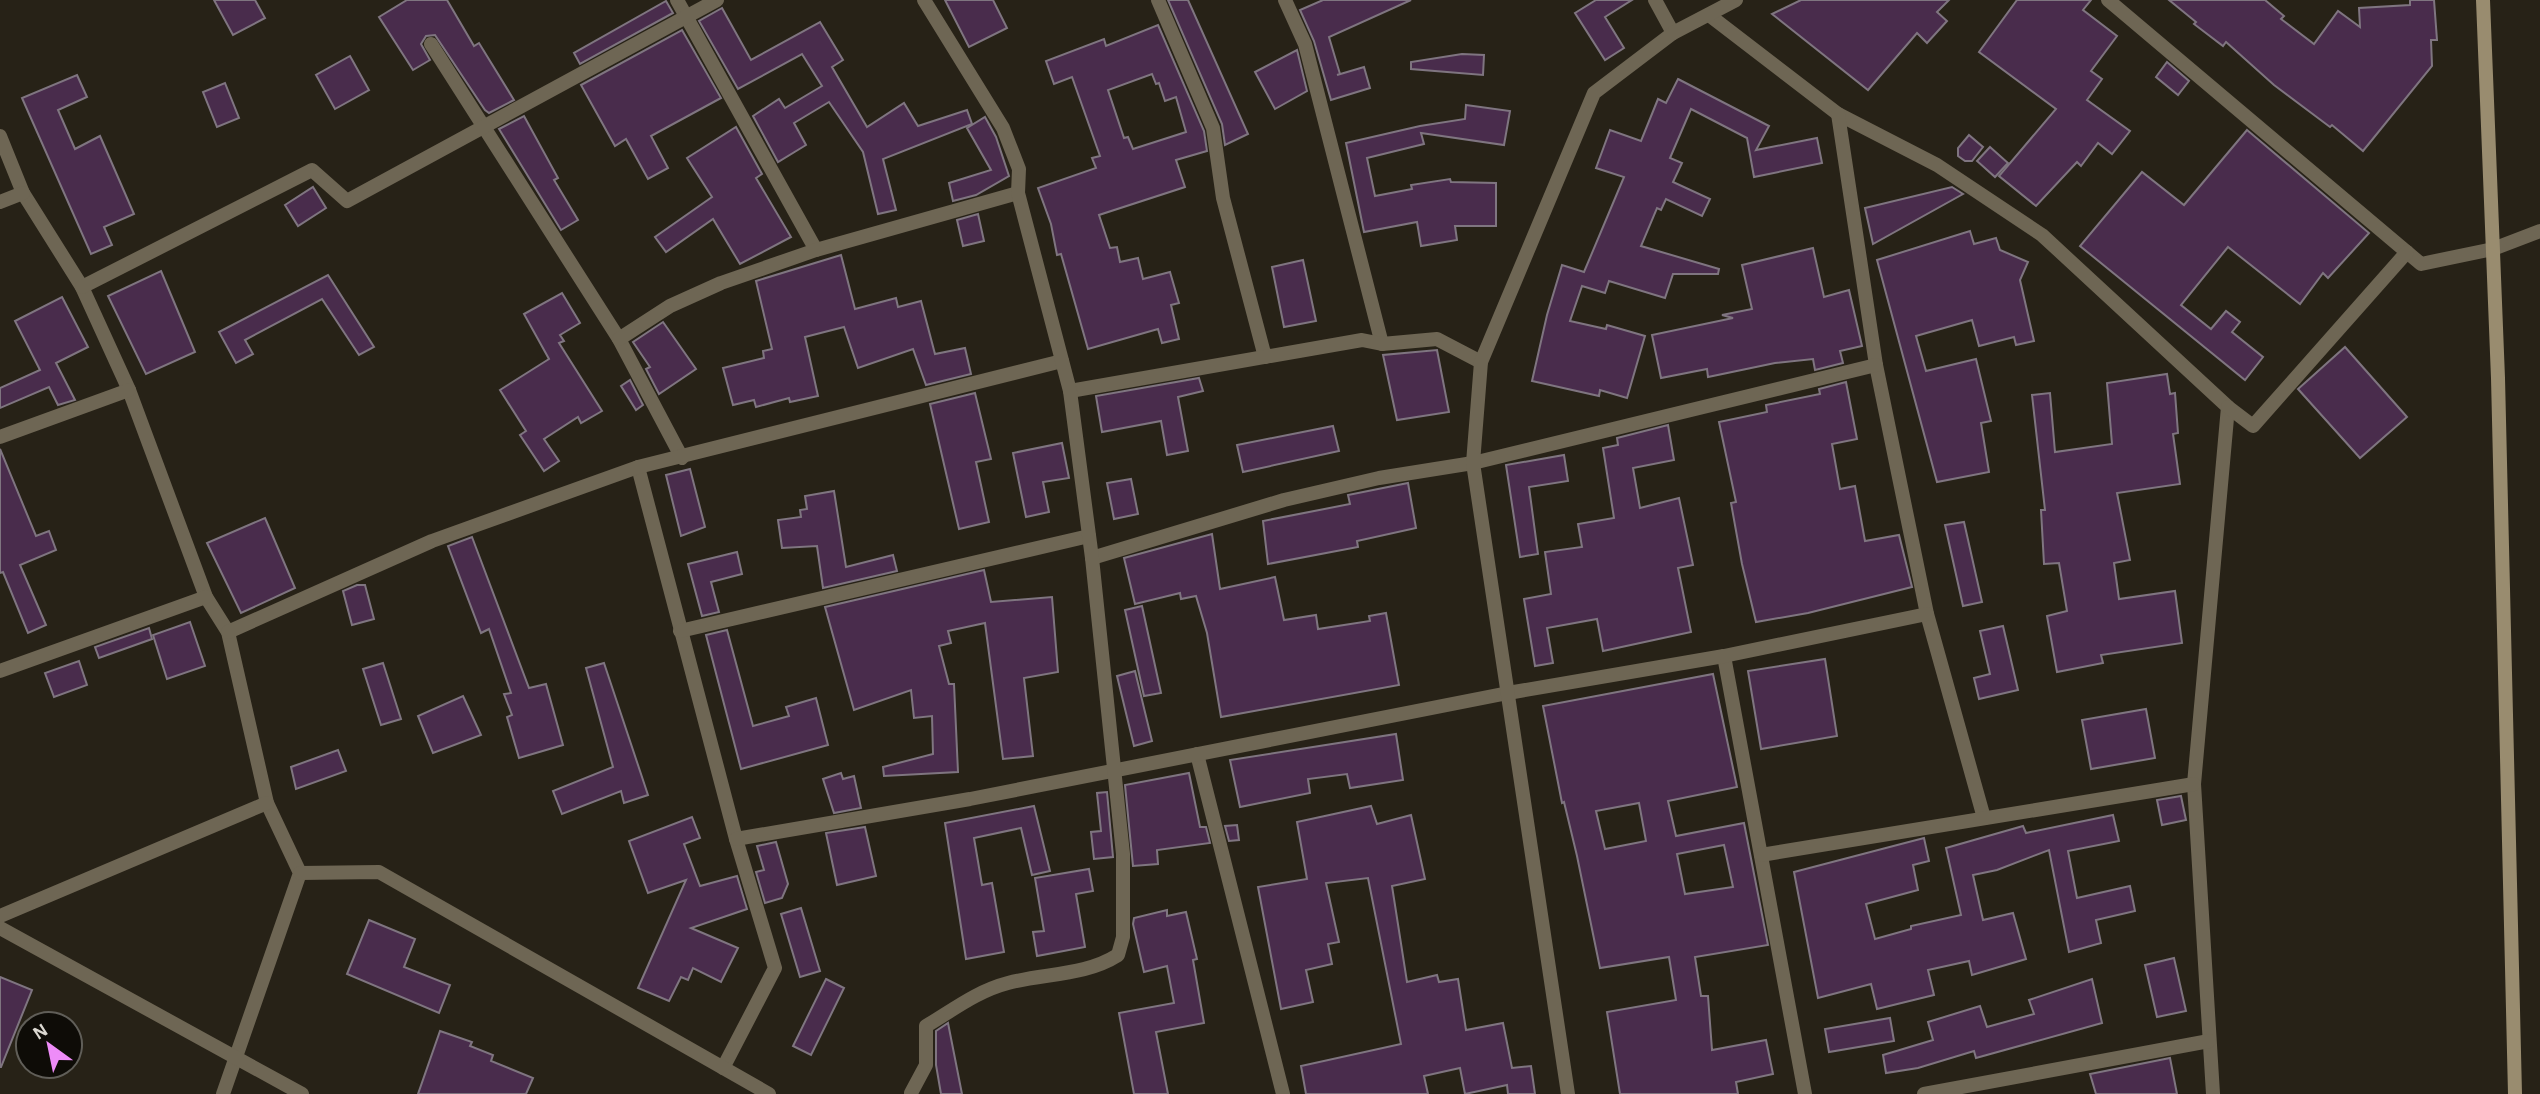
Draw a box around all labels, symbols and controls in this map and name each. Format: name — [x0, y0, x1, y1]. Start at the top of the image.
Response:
north arrow — [14, 1010, 84, 1080]
text: N — [30, 1020, 51, 1044]

